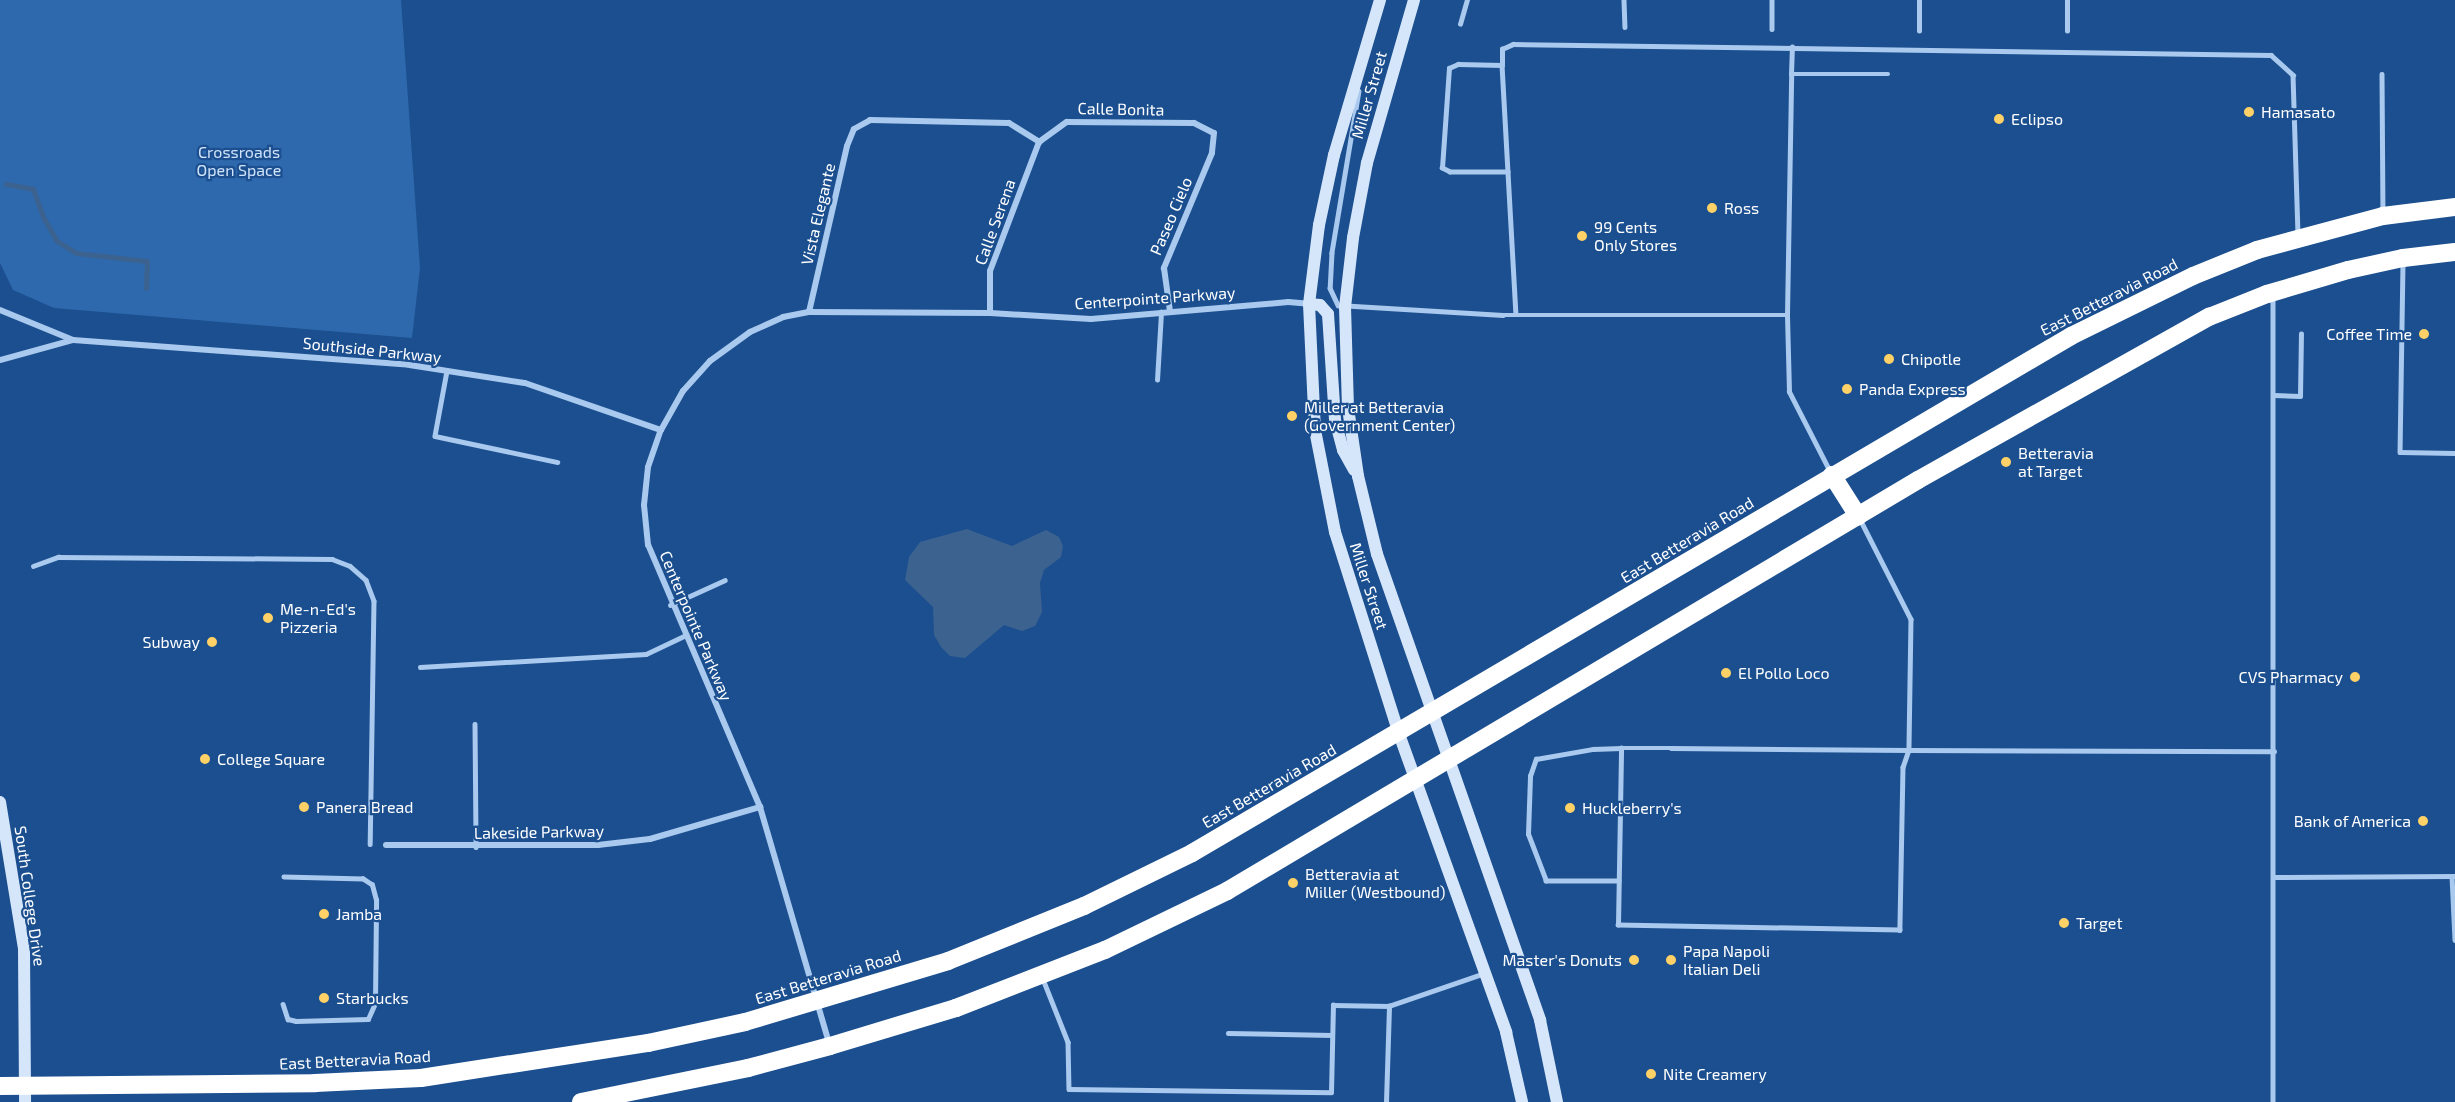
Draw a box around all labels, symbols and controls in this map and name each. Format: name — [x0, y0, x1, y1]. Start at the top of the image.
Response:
street label: Miller Street — [1347, 49, 1391, 141]
street label: Calle Bonita — [1077, 99, 1165, 119]
place label: Hamasato — [2261, 102, 2335, 122]
marker: Hamasato — [2242, 105, 2256, 119]
place label: Eclipso — [2011, 109, 2063, 129]
marker: Eclipso — [1992, 112, 2006, 126]
park label: Crossroads Open Space — [197, 142, 281, 180]
street label: Vista Elegante — [797, 161, 839, 267]
street label: Paseo Cielo — [1146, 174, 1196, 258]
street label: Calle Serena — [971, 176, 1019, 268]
place label: Ross — [1724, 198, 1759, 218]
marker: Ross — [1705, 201, 1719, 215]
place label: 99 Cents Only Stores — [1594, 217, 1677, 255]
marker: 99 Cents Only Stores — [1575, 229, 1589, 243]
street label: East Betteravia Road — [2037, 254, 2181, 340]
street label: Centerpointe Parkway — [1074, 283, 1236, 313]
place label: Coffee Time — [2326, 324, 2412, 344]
marker: Coffee Time — [2417, 327, 2431, 341]
street label: Southside Parkway — [302, 333, 442, 367]
place label: Chipotle — [1901, 349, 1961, 369]
marker: Chipotle — [1882, 352, 1896, 366]
place label: Panda Express — [1859, 379, 1966, 399]
marker: Panda Express — [1840, 382, 1854, 396]
place label: Miller at Betteravia (Government Center) — [1304, 397, 1455, 435]
marker: Miller at Betteravia (Government Center) — [1285, 409, 1299, 423]
place label: Betteravia at Target — [2018, 443, 2094, 481]
marker: Betteravia at Target — [1999, 455, 2013, 469]
street label: East Betteravia Road — [1617, 493, 1757, 587]
street label: Miller Street — [1346, 540, 1392, 632]
street label: Centerpointe Parkway — [656, 548, 736, 704]
place label: Me-n-Ed's Pizzeria — [280, 599, 356, 637]
marker: Me-n-Ed's Pizzeria — [261, 611, 275, 625]
place label: Subway — [142, 632, 200, 652]
marker: Subway — [205, 635, 219, 649]
place label: El Pollo Loco — [1738, 663, 1830, 683]
marker: El Pollo Loco — [1719, 666, 1733, 680]
place label: CVS Pharmacy — [2239, 667, 2343, 687]
marker: CVS Pharmacy — [2348, 670, 2362, 684]
street label: East Betteravia Road — [1199, 740, 1339, 832]
place label: College Square — [217, 749, 325, 769]
marker: College Square — [198, 752, 212, 766]
place label: Panera Bread — [316, 797, 413, 817]
place label: Huckleberry's — [1582, 798, 1682, 818]
marker: Panera Bread — [297, 800, 311, 814]
marker: Huckleberry's — [1563, 801, 1577, 815]
place label: Bank of America — [2293, 811, 2411, 831]
marker: Bank of America — [2416, 814, 2430, 828]
street label: Lakeside Parkway — [474, 821, 604, 843]
street label: South College Drive — [11, 825, 49, 967]
place label: Betteravia at Miller (Westbound) — [1305, 864, 1446, 902]
marker: Betteravia at Miller (Westbound) — [1286, 876, 1300, 890]
place label: Jamba — [336, 904, 382, 924]
marker: Jamba — [317, 907, 331, 921]
place label: Target — [2076, 913, 2122, 933]
marker: Target — [2057, 916, 2071, 930]
place label: Papa Napoli Italian Deli — [1683, 941, 1770, 979]
street label: East Betteravia Road — [753, 946, 903, 1008]
place label: Master's Donuts — [1503, 950, 1622, 970]
marker: Master's Donuts — [1627, 953, 1641, 967]
marker: Papa Napoli Italian Deli — [1664, 953, 1678, 967]
place label: Starbucks — [336, 988, 409, 1008]
marker: Starbucks — [317, 991, 331, 1005]
street label: East Betteravia Road — [279, 1046, 431, 1074]
place label: Nite Creamery — [1663, 1064, 1767, 1084]
marker: Nite Creamery — [1644, 1067, 1658, 1081]

